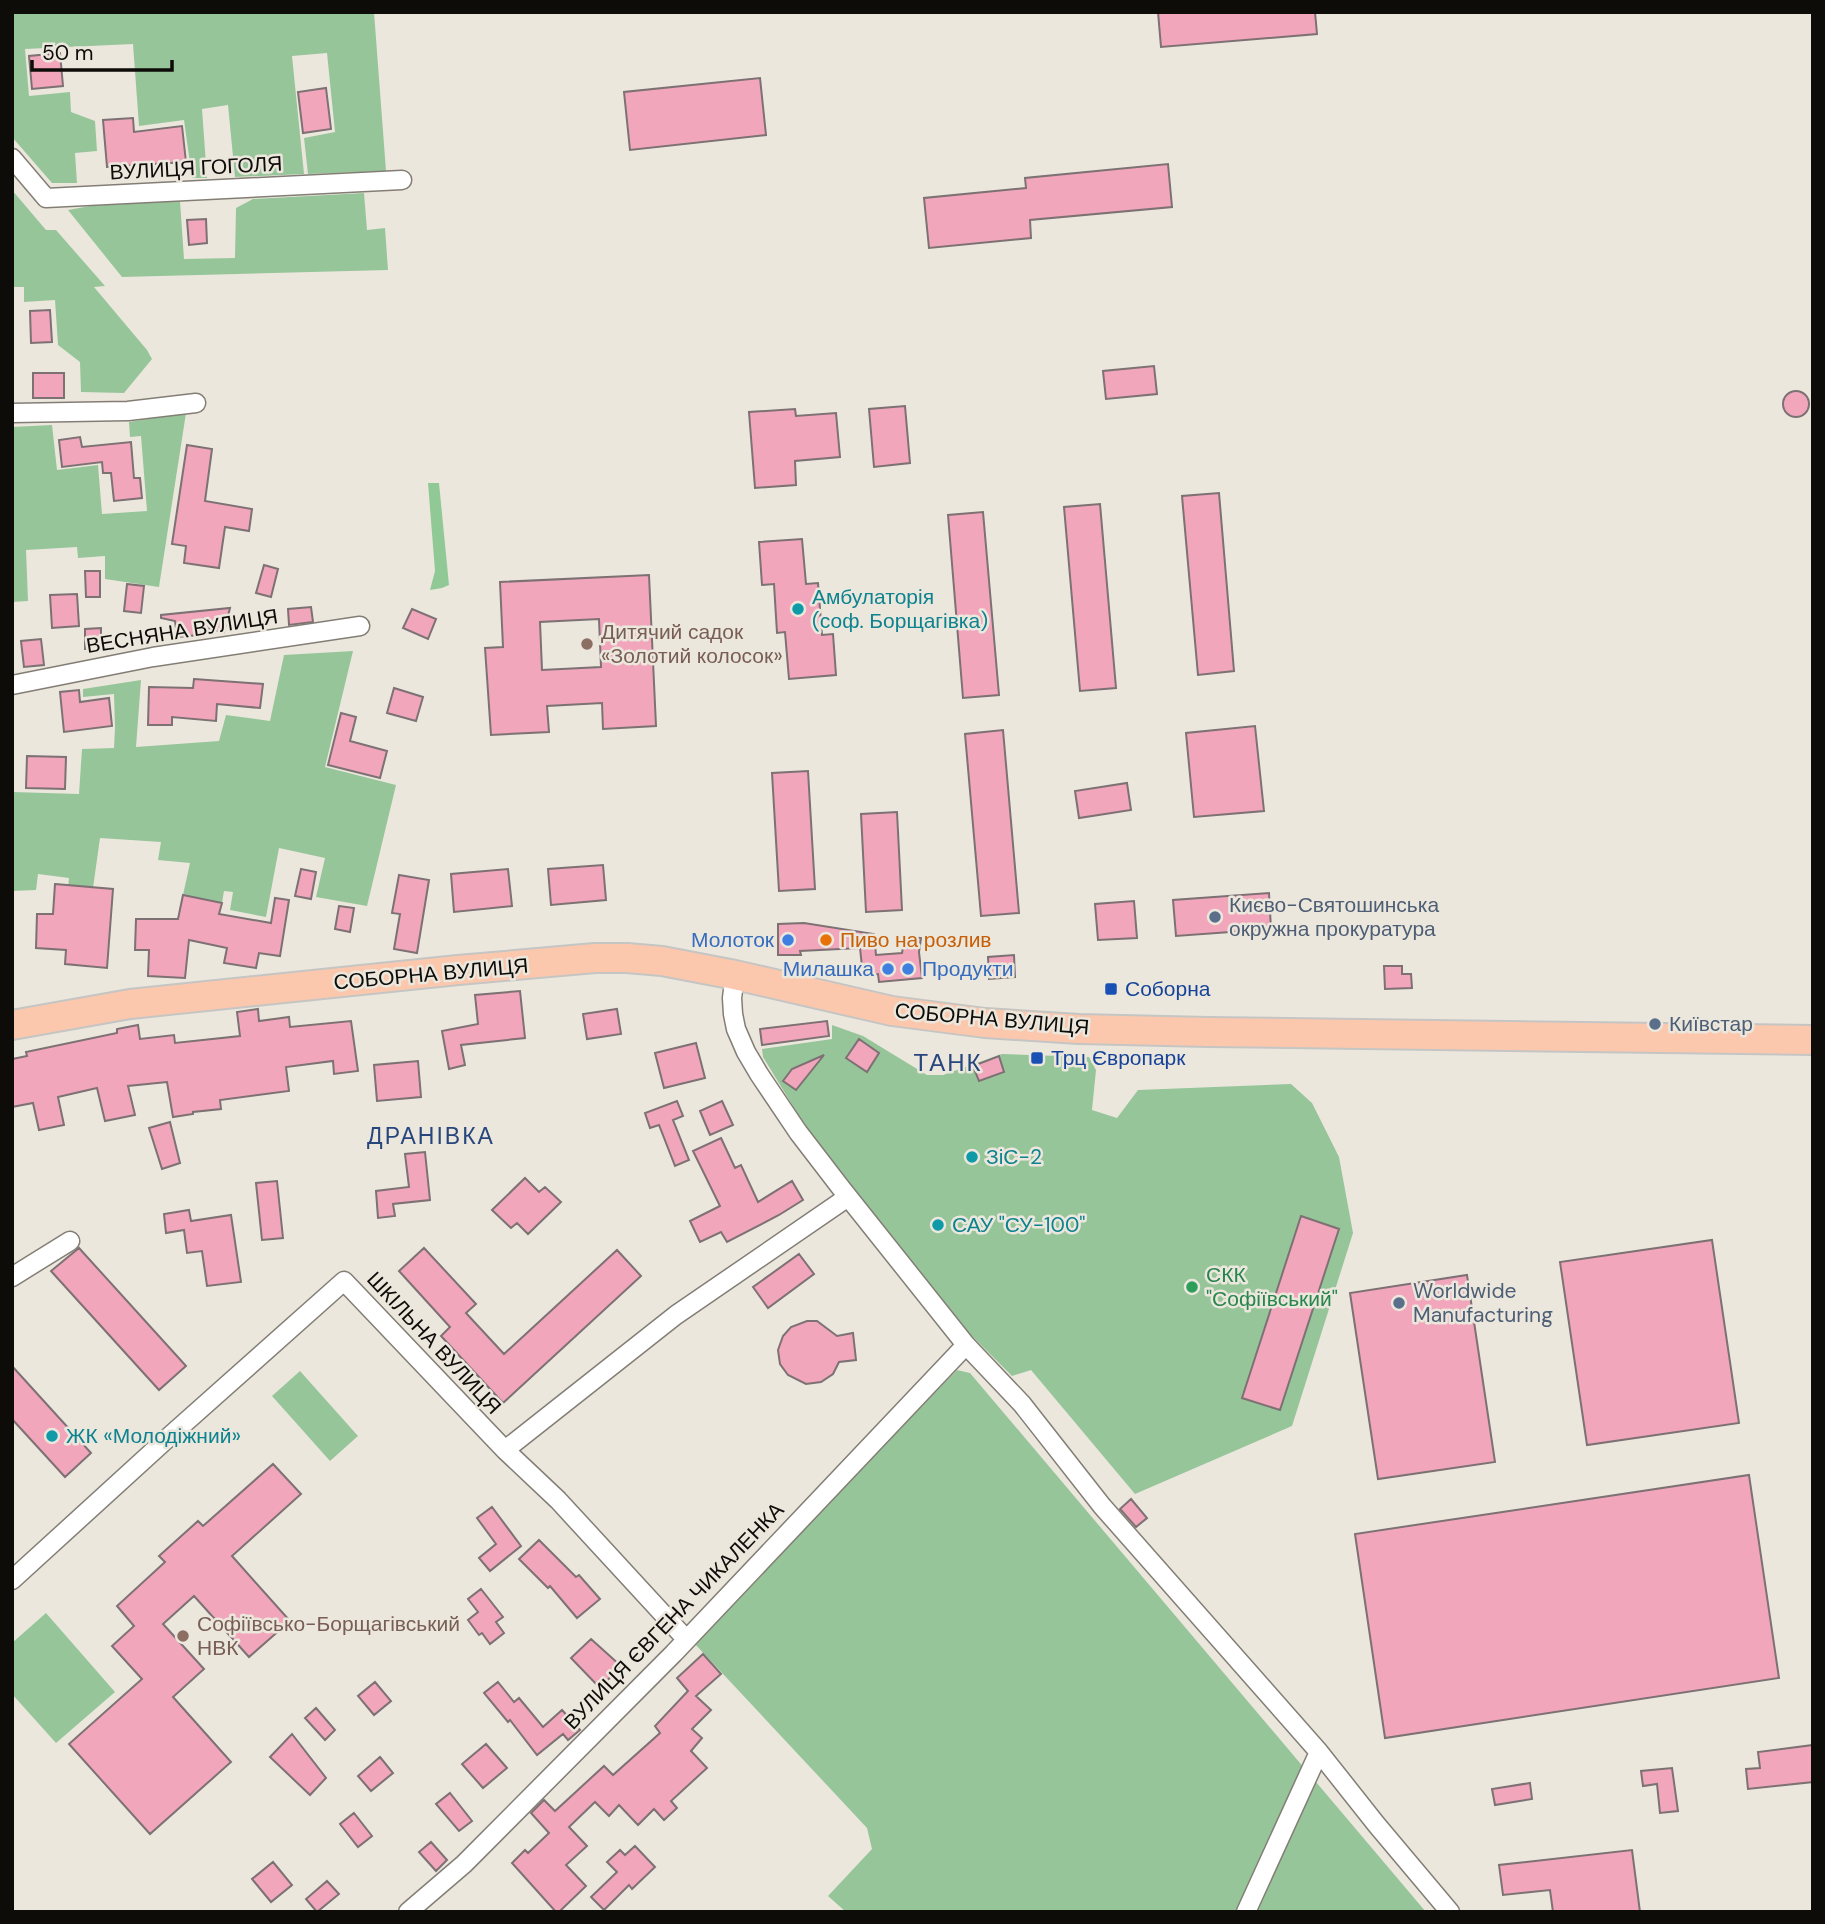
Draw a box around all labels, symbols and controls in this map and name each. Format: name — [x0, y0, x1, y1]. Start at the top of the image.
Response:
scale bar — [32, 28, 172, 72]
text: 50 m — [42, 39, 93, 67]
street label: ВУЛИЦЯ ГОГОЛЯ — [109, 149, 283, 187]
place label: Амбулаторія (соф. Борщагівка) — [812, 583, 988, 635]
marker: Амбулаторія (соф. Борщагівка) — [790, 601, 806, 617]
street label: ВЕСНЯНА ВУЛИЦЯ — [84, 602, 280, 660]
place label: Дитячий садок «Золотий колосок» — [601, 618, 783, 670]
marker: Дитячий садок «Золотий колосок» — [579, 636, 595, 652]
place label: Києво-Святошинська окружна прокуратура — [1229, 891, 1439, 943]
marker: Києво-Святошинська окружна прокуратура — [1207, 909, 1223, 925]
place label: Молоток — [691, 926, 775, 954]
place label: Пиво на розлив — [840, 926, 992, 954]
marker: Молоток — [780, 932, 796, 948]
marker: Пиво на розлив — [818, 932, 834, 948]
street label: СОБОРНА ВУЛИЦЯ — [333, 952, 529, 996]
place label: Милашка — [783, 955, 874, 983]
place label: Продукти — [922, 955, 1014, 983]
marker: Милашка — [880, 961, 896, 977]
marker: Продукти — [900, 961, 916, 977]
place label: Соборна — [1125, 975, 1211, 1003]
marker: Соборна — [1103, 981, 1119, 997]
street label: СОБОРНА ВУЛИЦЯ — [894, 997, 1090, 1041]
place label: Київстар — [1669, 1010, 1753, 1038]
marker: Київстар — [1647, 1016, 1663, 1032]
place label: Трц Європарк — [1051, 1044, 1186, 1072]
district label: ТАНК — [913, 1047, 983, 1078]
marker: Трц Європарк — [1029, 1050, 1045, 1066]
district label: ДРАНІВКА — [367, 1121, 495, 1151]
place label: ЗіС-2 — [986, 1143, 1042, 1171]
marker: ЗіС-2 — [964, 1149, 980, 1165]
place label: САУ "СУ-100" — [952, 1211, 1085, 1239]
marker: САУ "СУ-100" — [930, 1217, 946, 1233]
place label: СКК "Софіївський" — [1206, 1261, 1338, 1313]
street label: ШКІЛЬНА ВУЛИЦЯ — [361, 1266, 507, 1420]
place label: Worldwide Manufacturing — [1413, 1277, 1553, 1329]
marker: СКК "Софіївський" — [1184, 1279, 1200, 1295]
marker: Worldwide Manufacturing — [1391, 1295, 1407, 1311]
place label: ЖК «Молодіжний» — [66, 1422, 241, 1450]
marker: ЖК «Молодіжний» — [44, 1428, 60, 1444]
street label: ВУЛИЦЯ ЄВГЕНА ЧИКАЛЕНКА — [558, 1496, 790, 1736]
place label: Софіївсько-Борщагівський НВК — [197, 1610, 460, 1662]
marker: Софіївсько-Борщагівський НВК — [175, 1628, 191, 1644]

